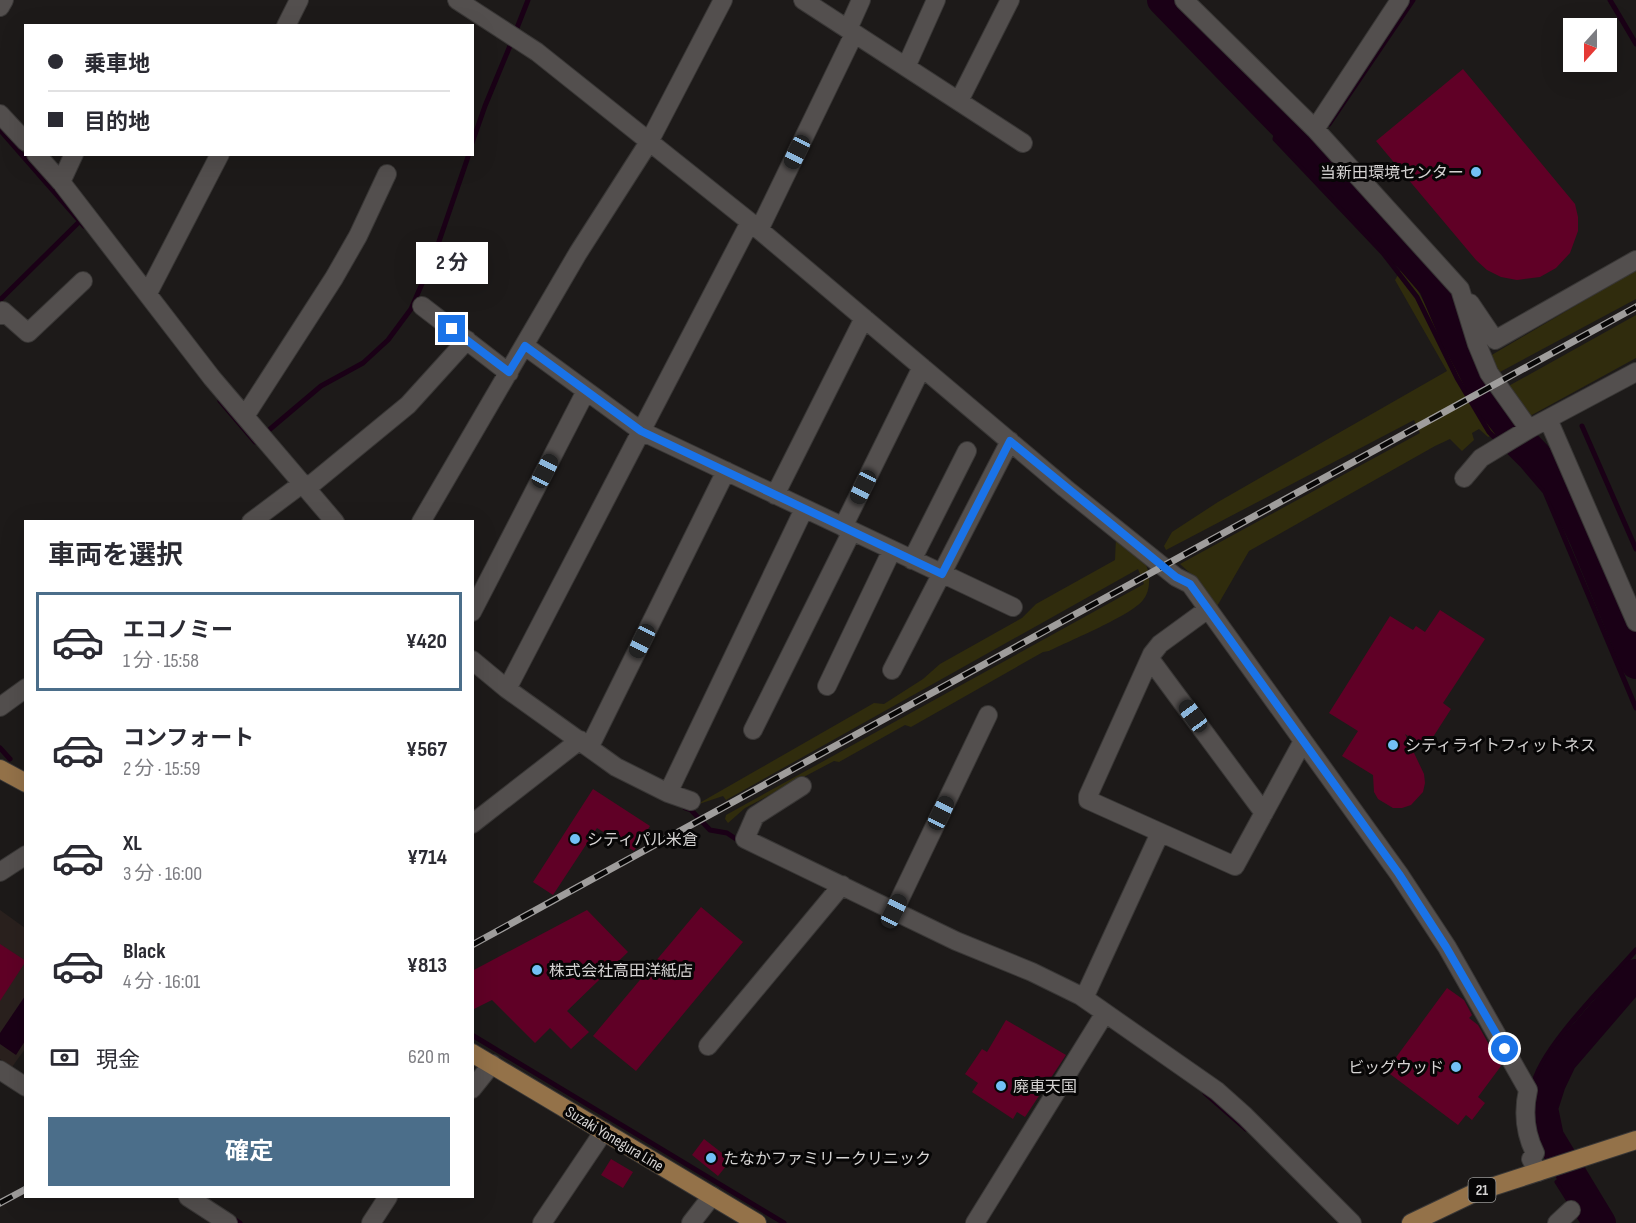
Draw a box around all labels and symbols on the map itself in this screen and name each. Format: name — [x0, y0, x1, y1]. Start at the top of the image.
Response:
north arrow — [1563, 18, 1617, 72]
car — [781, 132, 813, 172]
place label: 当新田環境センター — [1320, 164, 1464, 183]
marker: 当新田環境センター — [1469, 165, 1483, 179]
callout: 2 分 — [416, 242, 488, 284]
route end — [438, 315, 465, 342]
car — [529, 451, 561, 491]
car — [847, 467, 879, 507]
car — [626, 621, 658, 661]
car — [1175, 696, 1211, 736]
place label: シティライトフィットネス — [1405, 737, 1596, 756]
marker: シティライトフィットネス — [1386, 738, 1400, 752]
car — [925, 793, 957, 833]
place label: シティパル米倉 — [587, 831, 698, 850]
marker: シティパル米倉 — [568, 832, 582, 846]
car — [878, 891, 910, 931]
place label: 株式会社高田洋紙店 — [549, 962, 693, 981]
marker: 株式会社高田洋紙店 — [530, 963, 544, 977]
route start — [1491, 1035, 1518, 1062]
place label: ビッグウッド — [1348, 1059, 1444, 1078]
marker: ビッグウッド — [1449, 1060, 1463, 1074]
place label: 廃車天国 — [1013, 1078, 1077, 1097]
marker: 廃車天国 — [994, 1079, 1008, 1093]
street label: Suzaki Yonegura Line — [562, 1103, 667, 1176]
place label: たなかファミリークリニック — [723, 1150, 931, 1169]
marker: たなかファミリークリニック — [704, 1151, 718, 1165]
road number: 21 — [1468, 1178, 1496, 1202]

